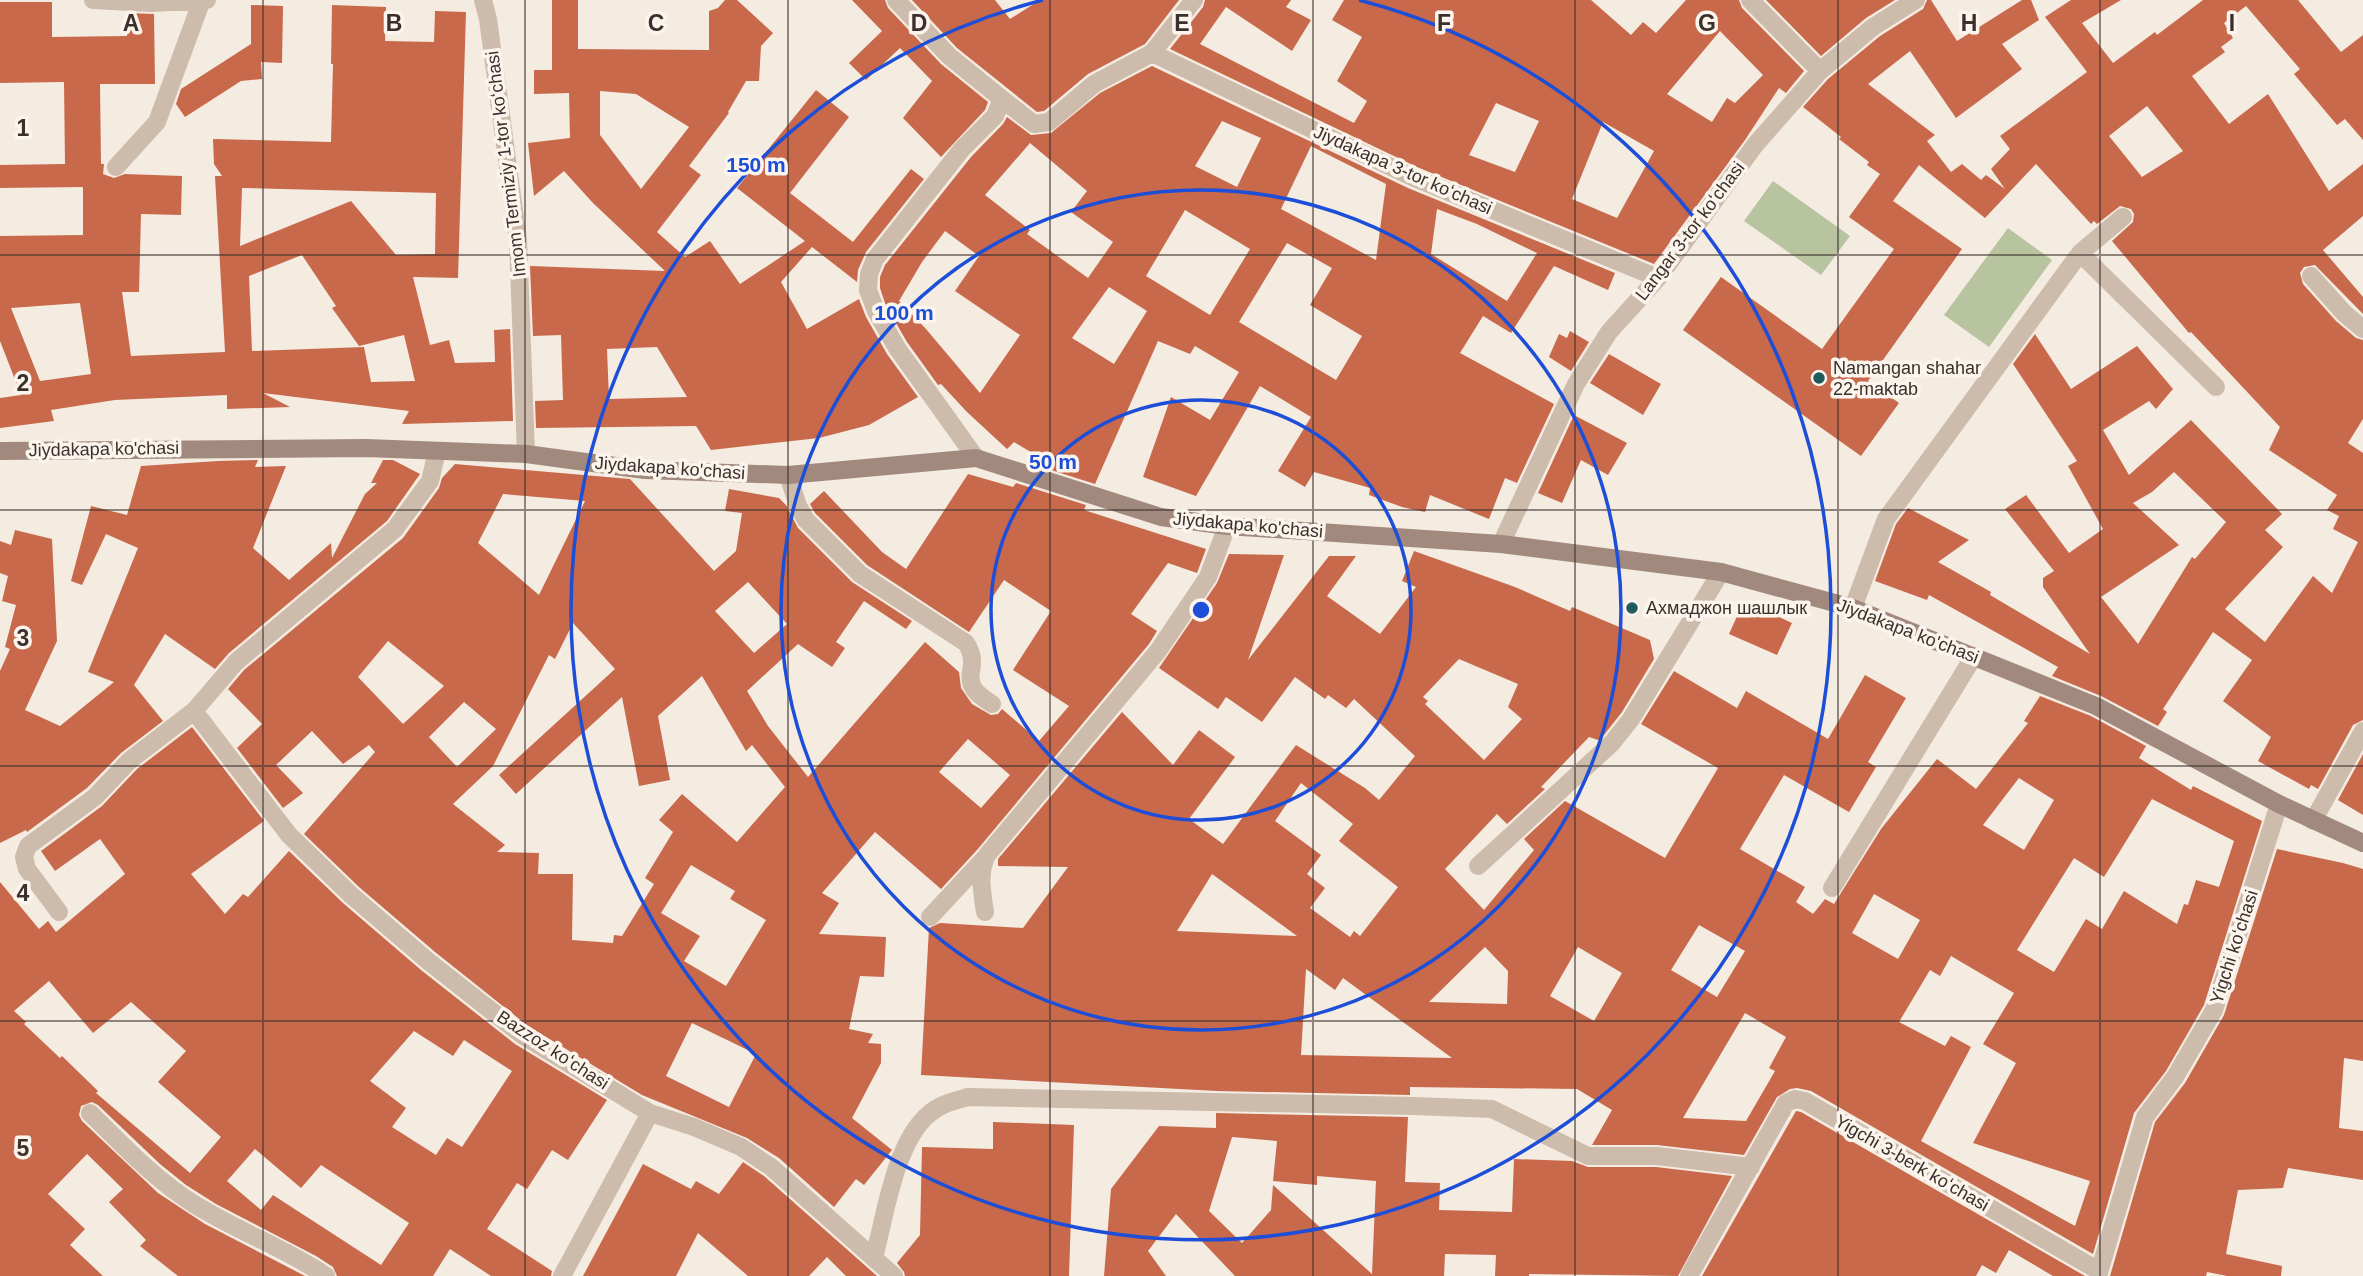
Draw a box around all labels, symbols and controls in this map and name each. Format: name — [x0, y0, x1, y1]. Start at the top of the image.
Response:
text: A — [123, 10, 139, 36]
text: B — [386, 10, 402, 36]
text: C — [648, 10, 664, 36]
text: D — [911, 10, 927, 36]
text: E — [1174, 10, 1190, 36]
text: F — [1437, 10, 1451, 36]
text: G — [1698, 10, 1716, 36]
text: H — [1961, 10, 1977, 36]
text: I — [2229, 10, 2235, 36]
street label: Imom Termiziy 1-tor koʻchasi — [482, 50, 530, 278]
text: 1 — [17, 115, 30, 141]
street label: Jiydakapa 3-tor koʻchasi — [1311, 122, 1495, 218]
text: 150 m — [726, 153, 786, 176]
street label: Langar 3-tor koʻchasi — [1631, 158, 1749, 304]
text: 100 m — [874, 301, 934, 324]
place label: Namangan shahar 22-maktab — [1833, 358, 1981, 399]
text: 2 — [17, 370, 29, 396]
marker: Namangan shahar 22-maktab — [1811, 370, 1827, 386]
street label: Jiydakapa ko'chasi — [29, 438, 179, 460]
text: 50 m — [1029, 450, 1077, 473]
street label: Jiydakapa ko'chasi — [594, 453, 746, 483]
street label: Jiydakapa ko'chasi — [1172, 508, 1324, 542]
street label: Jiydakapa ko'chasi — [1834, 595, 1982, 667]
centre of rings — [1189, 598, 1213, 622]
place label: Ахмаджон шашлык — [1646, 598, 1807, 618]
marker: Ахмаджон шашлык — [1624, 600, 1640, 616]
text: 3 — [17, 625, 29, 651]
text: 4 — [17, 880, 30, 906]
street label: Yigchi koʻchasi — [2206, 888, 2262, 1006]
street label: Bazzoz koʻchasi — [493, 1006, 613, 1094]
street label: Yigchi 3-berk koʻchasi — [1831, 1111, 1993, 1215]
text: 5 — [17, 1135, 30, 1161]

